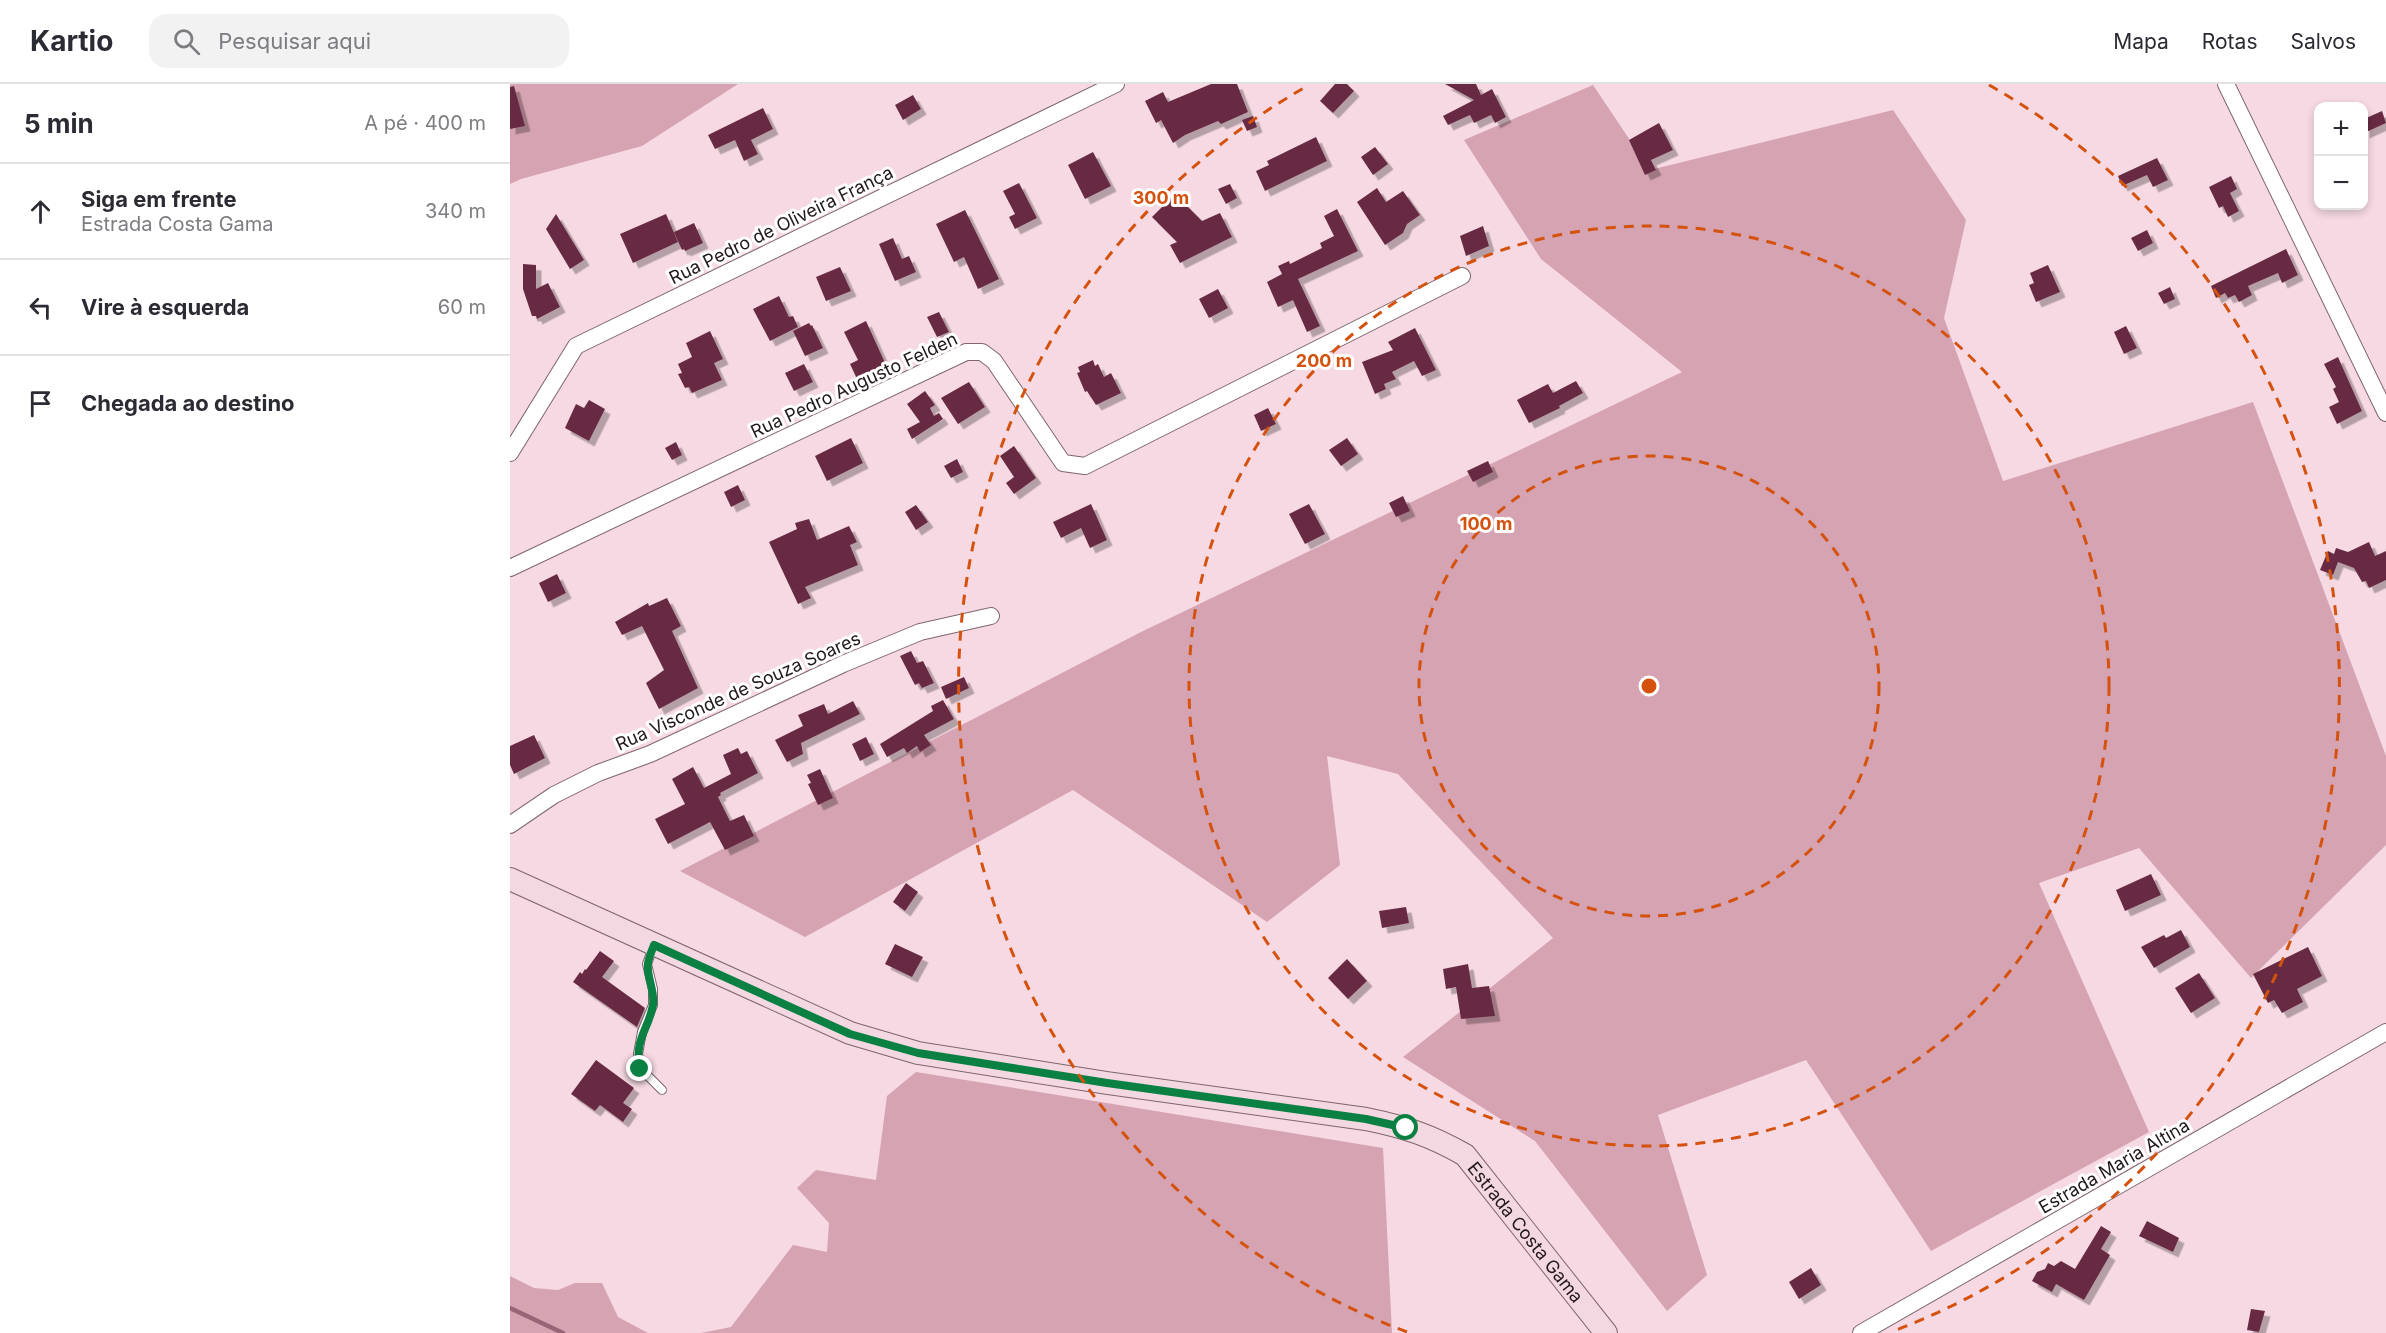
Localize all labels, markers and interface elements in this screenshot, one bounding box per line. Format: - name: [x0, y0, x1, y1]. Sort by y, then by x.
- search box: [149, 14, 569, 68]
- text: Kartio: [30, 24, 113, 58]
- icon: search: [170, 25, 203, 58]
- text: Pesquisar aqui: [218, 28, 371, 54]
- text: Mapa: [2113, 29, 2169, 54]
- text: Rotas: [2202, 29, 2257, 54]
- text: Salvos: [2290, 29, 2356, 54]
- map controls: [2314, 102, 2368, 210]
- button: +: [2314, 102, 2368, 156]
- text: 5 min: [24, 108, 94, 139]
- text: A pé · 400 m: [364, 111, 486, 135]
- button: −: [2314, 156, 2368, 210]
- street label: Rua Pedro de Oliveira França: [666, 162, 896, 288]
- text: Siga em frente: [81, 186, 237, 212]
- text: 300 m: [1133, 187, 1189, 208]
- icon: ahead: [24, 195, 57, 228]
- text: 340 m: [425, 199, 486, 223]
- text: Estrada Costa Gama: [81, 212, 274, 236]
- icon: left: [24, 291, 57, 324]
- text: Vire à esquerda: [81, 294, 249, 320]
- text: 60 m: [438, 295, 486, 319]
- street label: Rua Pedro Augusto Felden: [747, 328, 961, 442]
- text: 200 m: [1296, 350, 1352, 371]
- icon: arrive: [24, 387, 57, 420]
- text: Chegada ao destino: [81, 390, 295, 416]
- text: 100 m: [1460, 513, 1512, 534]
- street label: Rua Visconde de Souza Soares: [612, 627, 864, 755]
- centre of rings: [1639, 676, 1659, 696]
- route end: [626, 1055, 652, 1081]
- route start: [1392, 1114, 1418, 1140]
- street label: Estrada Maria Altina: [2035, 1114, 2193, 1218]
- street label: Estrada Costa Gama: [1464, 1157, 1588, 1306]

